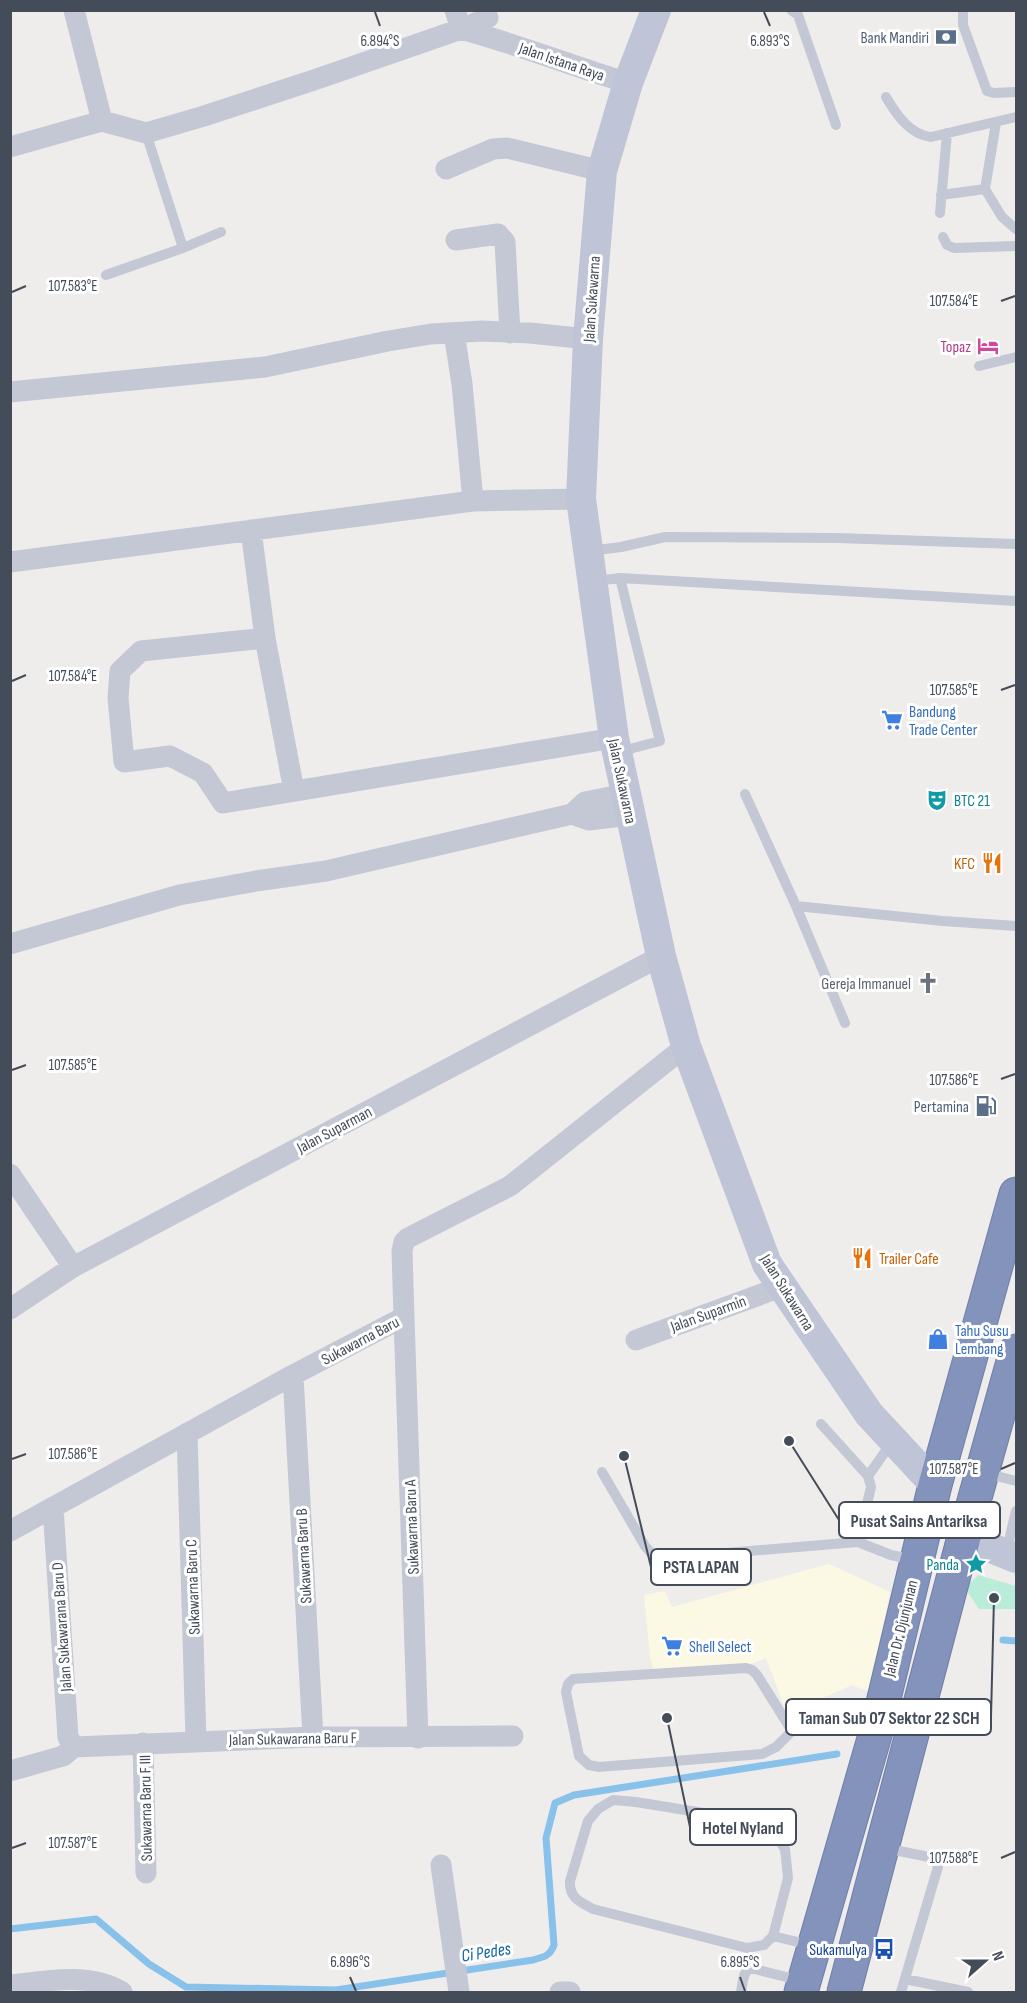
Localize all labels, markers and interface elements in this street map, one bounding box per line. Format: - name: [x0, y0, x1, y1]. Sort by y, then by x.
- bank icon: Bank Mandiri: [934, 25, 958, 49]
- place label: Bank Mandiri: [860, 29, 929, 48]
- text: 6.894°S: [361, 32, 399, 51]
- text: 6.893°S: [750, 32, 790, 51]
- street label: Jalan Istana Raya: [515, 39, 607, 86]
- street label: Jalan Sukawarna: [580, 255, 605, 344]
- text: 107.583°E: [49, 277, 97, 296]
- text: 107.584°E: [930, 292, 978, 311]
- hotel icon: Topaz: [976, 334, 1000, 358]
- place label: Topaz: [940, 338, 971, 357]
- text: 107.584°E: [49, 667, 97, 686]
- text: 107.585°E: [930, 681, 978, 700]
- place label: Bandung Trade Center: [909, 703, 978, 740]
- supermarket icon: Bandung Trade Center: [880, 708, 904, 732]
- street label: Jalan Sukawarna: [603, 736, 640, 825]
- theatre icon: BTC 21: [925, 788, 949, 812]
- place label: BTC 21: [954, 792, 990, 811]
- restaurant icon: KFC: [980, 851, 1004, 875]
- place label: KFC: [954, 855, 975, 874]
- church icon: Gereja Immanuel: [916, 971, 940, 995]
- place label: Gereja Immanuel: [821, 975, 911, 994]
- text: 107.585°E: [49, 1056, 97, 1075]
- text: 107.586°E: [929, 1071, 979, 1090]
- fuel station icon: Pertamina: [974, 1094, 998, 1118]
- place label: Pertamina: [914, 1098, 969, 1117]
- street label: Jalan Suparman: [293, 1103, 375, 1158]
- restaurant icon: Trailer Cafe: [850, 1246, 874, 1270]
- street label: Jalan Sukawarna: [755, 1250, 818, 1334]
- place label: Trailer Cafe: [879, 1250, 939, 1269]
- street label: Jalan Suparmin: [667, 1292, 749, 1337]
- street label: Sukawarna Baru: [319, 1313, 403, 1370]
- place label: Tahu Susu Lembang: [955, 1322, 1009, 1359]
- shop icon: Tahu Susu Lembang: [926, 1327, 950, 1351]
- text: 107.586°E: [48, 1445, 98, 1464]
- text: 107.587°E: [929, 1460, 979, 1479]
- street label: Sukawarna Baru A: [401, 1479, 424, 1575]
- callout: Pusat Sains Antariksa: [839, 1502, 1000, 1538]
- street label: Sukawarna Baru B: [293, 1508, 316, 1604]
- text: Pusat Sains Antariksa: [851, 1511, 987, 1532]
- street label: Sukawarna Baru C: [182, 1539, 205, 1635]
- callout: PSTA LAPAN: [651, 1549, 751, 1585]
- place icon: Panda: [964, 1552, 988, 1576]
- place label: Panda: [927, 1556, 959, 1575]
- text: PSTA LAPAN: [663, 1557, 739, 1578]
- street label: Jalan Sukawarana Baru D: [48, 1561, 77, 1693]
- street label: Jalan Dr. Djunjunan: [880, 1578, 923, 1680]
- supermarket icon: Shell Select: [660, 1634, 684, 1658]
- place label: Shell Select: [689, 1638, 752, 1657]
- callout: Taman Sub 07 Sektor 22 SCH: [786, 1699, 991, 1735]
- text: Taman Sub 07 Sektor 22 SCH: [798, 1708, 980, 1729]
- street label: Jalan Sukawarana Baru F: [228, 1729, 357, 1750]
- street label: Sukawarna Baru F III: [136, 1755, 157, 1861]
- callout: Hotel Nyland: [690, 1809, 796, 1845]
- text: Hotel Nyland: [702, 1818, 784, 1839]
- text: 107.587°E: [48, 1834, 98, 1853]
- text: 107.588°E: [930, 1849, 978, 1868]
- north arrow: [955, 1931, 1015, 1991]
- bus stop icon: Sukamulya: [872, 1937, 896, 1961]
- water label: Ci Pedes: [460, 1938, 513, 1967]
- place label: Sukamulya: [809, 1941, 867, 1960]
- text: N: [987, 1949, 1008, 1964]
- text: 6.896°S: [330, 1953, 370, 1972]
- text: 6.895°S: [720, 1953, 760, 1972]

